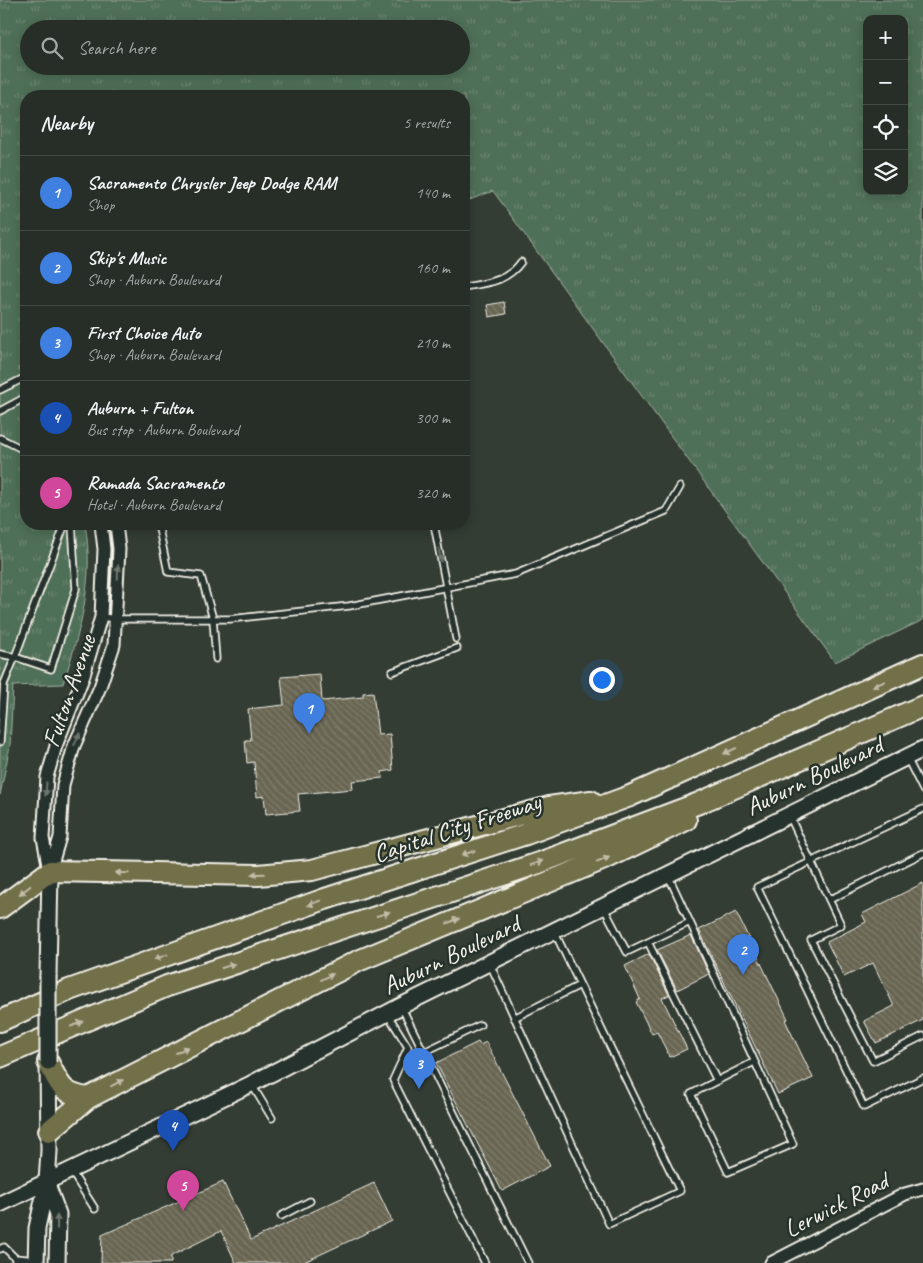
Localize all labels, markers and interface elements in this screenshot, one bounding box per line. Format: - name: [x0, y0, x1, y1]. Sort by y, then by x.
- map controls: [863, 15, 908, 195]
- button: +: [863, 15, 908, 60]
- search box: [20, 20, 470, 75]
- icon: search: [38, 34, 66, 62]
- text: Search here: [78, 36, 155, 60]
- button: −: [863, 60, 908, 105]
- button: locate: [863, 105, 908, 150]
- text: Nearby: [40, 110, 93, 136]
- text: 5 results: [403, 113, 450, 133]
- button: layers: [863, 150, 908, 195]
- text: Sacramento Chrysler Jeep Dodge RAM: [87, 171, 336, 195]
- text: 1: [52, 183, 60, 203]
- text: 140 m: [416, 183, 450, 203]
- text: Shop: [87, 195, 114, 215]
- text: Skip's Music: [87, 246, 167, 270]
- text: 2: [52, 258, 60, 278]
- text: 160 m: [416, 258, 450, 278]
- text: Shop · Auburn Boulevard: [87, 270, 220, 290]
- text: First Choice Auto: [87, 321, 201, 345]
- text: 3: [52, 333, 60, 353]
- text: 210 m: [416, 333, 450, 353]
- text: Shop · Auburn Boulevard: [87, 345, 220, 365]
- text: Auburn + Fulton: [87, 396, 193, 420]
- text: 4: [52, 408, 60, 428]
- text: 300 m: [416, 408, 450, 428]
- text: Bus stop · Auburn Boulevard: [87, 420, 239, 440]
- text: Ramada Sacramento: [87, 471, 224, 495]
- text: 5: [53, 483, 59, 503]
- text: 320 m: [416, 483, 450, 503]
- text: Hotel · Auburn Boulevard: [87, 495, 221, 515]
- one-way arrow: [436, 548, 444, 563]
- one-way arrow: [115, 563, 123, 579]
- street label: Fulton Avenue: [35, 629, 104, 751]
- your location: [589, 667, 615, 693]
- one-way arrow: [872, 681, 886, 689]
- pin: 1: [293, 693, 325, 734]
- street label: Auburn Boulevard: [740, 727, 892, 823]
- one-way arrow: [74, 732, 82, 746]
- one-way arrow: [723, 747, 737, 755]
- one-way arrow: [42, 781, 50, 797]
- street label: Capital City Freeway: [369, 785, 546, 870]
- one-way arrow: [461, 849, 476, 857]
- one-way arrow: [596, 855, 610, 863]
- one-way arrow: [530, 859, 545, 867]
- one-way arrow: [114, 868, 130, 876]
- one-way arrow: [250, 871, 266, 879]
- one-way arrow: [18, 885, 32, 895]
- one-way arrow: [306, 899, 321, 907]
- street label: Auburn Boulevard: [377, 906, 529, 1002]
- one-way arrow: [375, 910, 390, 918]
- one-way arrow: [446, 917, 460, 925]
- pin: 2: [727, 934, 759, 975]
- one-way arrow: [153, 954, 168, 961]
- one-way arrow: [221, 961, 236, 969]
- one-way arrow: [320, 973, 334, 981]
- one-way arrow: [70, 1020, 84, 1028]
- one-way arrow: [175, 1046, 189, 1054]
- pin: 3: [403, 1048, 435, 1089]
- one-way arrow: [110, 1079, 124, 1087]
- pin: 4: [157, 1110, 189, 1151]
- street label: Lerwick Road: [779, 1163, 897, 1245]
- pin: 5: [167, 1170, 199, 1211]
- one-way arrow: [53, 1214, 61, 1230]

